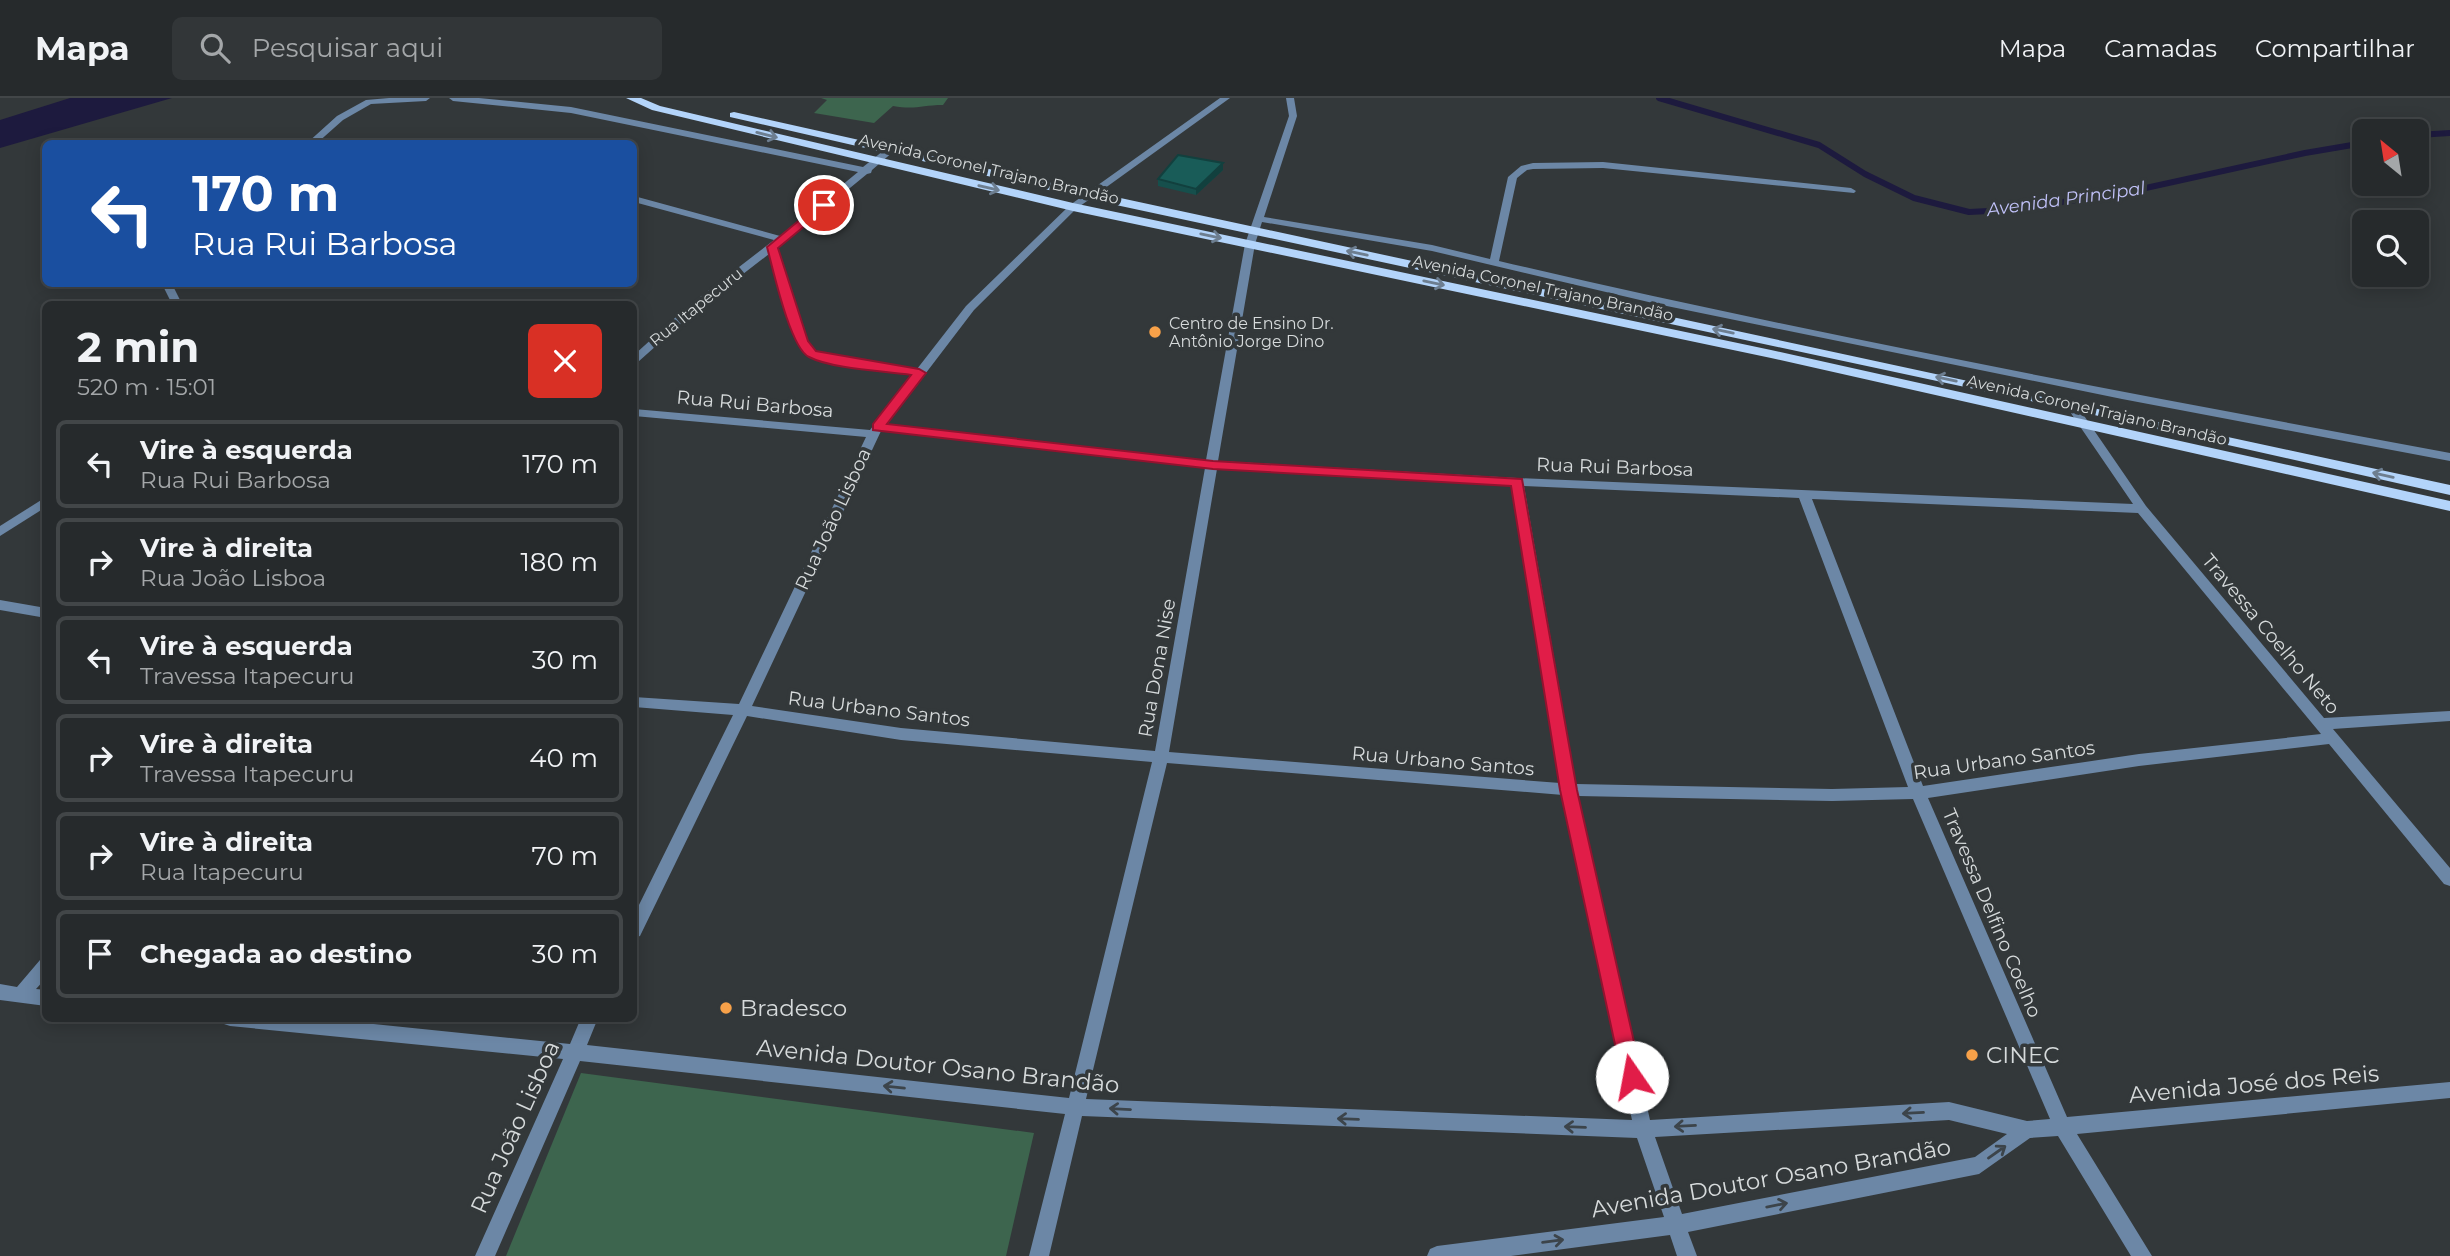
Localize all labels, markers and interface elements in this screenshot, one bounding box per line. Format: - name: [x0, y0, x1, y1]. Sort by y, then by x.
- search box: [172, 17, 662, 80]
- text: Mapa: [35, 28, 130, 68]
- icon: search: [196, 29, 234, 67]
- text: Pesquisar aqui: [252, 32, 443, 64]
- text: Mapa: [1999, 34, 2066, 63]
- text: Camadas: [2104, 34, 2217, 63]
- text: Compartilhar: [2255, 34, 2415, 63]
- north arrow: [2352, 119, 2429, 196]
- map controls: [2352, 119, 2429, 287]
- one-way arrow: [756, 129, 778, 142]
- street label: Avenida Coronel Trajano Brandão: [857, 130, 1121, 208]
- text: 170 m: [192, 164, 339, 223]
- icon: left: [77, 168, 168, 259]
- pin: [794, 175, 854, 235]
- water label: Avenida Principal: [1984, 177, 2147, 221]
- one-way arrow: [977, 181, 1000, 195]
- icon: arrive: [805, 186, 843, 224]
- button: search: [2352, 210, 2429, 287]
- text: Rua Rui Barbosa: [192, 224, 457, 263]
- one-way arrow: [1199, 230, 1222, 244]
- one-way arrow: [1346, 246, 1369, 260]
- street label: Avenida Coronel Trajano Brandão: [1411, 251, 1675, 325]
- street label: Rua Itapecuru: [646, 264, 746, 350]
- one-way arrow: [1422, 277, 1445, 291]
- place label: Centro de Ensino Dr. Antônio Jorge Dino: [1169, 314, 1334, 351]
- text: 2 min: [77, 321, 199, 373]
- button: close: [528, 324, 602, 398]
- marker: Centro de Ensino Dr. Antônio Jorge Dino: [1147, 324, 1163, 340]
- one-way arrow: [1712, 324, 1735, 338]
- street label: Avenida Coronel Trajano Brandão: [1965, 371, 2229, 449]
- one-way arrow: [1935, 372, 1958, 385]
- text: 520 m · 15:01: [77, 373, 216, 401]
- street label: Rua Rui Barbosa: [676, 386, 834, 422]
- text: Vire à esquerda: [140, 434, 353, 466]
- street label: Rua João Lisboa: [790, 444, 876, 594]
- icon: left: [81, 445, 119, 483]
- text: 170 m: [522, 448, 598, 480]
- street label: Rua Rui Barbosa: [1536, 453, 1694, 481]
- text: Rua Rui Barbosa: [140, 466, 331, 494]
- one-way arrow: [2372, 468, 2395, 482]
- text: Vire à direita: [140, 532, 313, 564]
- icon: right: [81, 543, 119, 581]
- text: 180 m: [520, 546, 598, 578]
- street label: Travessa Coelho Neto: [2197, 549, 2345, 719]
- text: Rua João Lisboa: [140, 564, 326, 592]
- street label: Rua Dona Nise: [1133, 597, 1181, 739]
- text: Vire à esquerda: [140, 630, 353, 662]
- icon: left: [81, 641, 119, 679]
- text: 30 m: [532, 644, 598, 676]
- text: Travessa Itapecuru: [140, 662, 355, 690]
- street label: Rua Urbano Santos: [787, 686, 971, 732]
- text: Vire à direita: [140, 728, 313, 760]
- street label: Rua Urbano Santos: [1912, 736, 2096, 784]
- icon: right: [81, 739, 119, 777]
- text: 40 m: [529, 742, 598, 774]
- street label: Rua Urbano Santos: [1351, 742, 1535, 780]
- text: Travessa Itapecuru: [140, 760, 355, 788]
- street label: Travessa Delfino Coelho: [1938, 805, 2046, 1021]
- text: Vire à direita: [140, 826, 313, 858]
- icon: right: [81, 837, 119, 875]
- text: 70 m: [532, 840, 598, 872]
- text: Rua Itapecuru: [140, 858, 304, 886]
- icon: arrive: [81, 935, 119, 973]
- text: Chegada ao destino: [140, 938, 412, 970]
- text: 30 m: [532, 938, 598, 970]
- place label: Bradesco: [740, 994, 847, 1022]
- marker: Bradesco: [718, 1000, 734, 1016]
- street label: Avenida Doutor Osano Brandão: [755, 1033, 1121, 1099]
- street label: Rua João Lisboa: [464, 1036, 566, 1218]
- position arrow: [1595, 1040, 1669, 1114]
- place label: CINEC: [1986, 1041, 2060, 1069]
- marker: CINEC: [1964, 1047, 1980, 1063]
- street label: Avenida José dos Reis: [2128, 1059, 2380, 1109]
- one-way arrow: [883, 1080, 906, 1093]
- one-way arrow: [1109, 1103, 1132, 1116]
- one-way arrow: [1902, 1107, 1924, 1120]
- one-way arrow: [1336, 1113, 1359, 1126]
- one-way arrow: [1564, 1120, 1587, 1133]
- one-way arrow: [1675, 1120, 1697, 1133]
- street label: Avenida Doutor Osano Brandão: [1589, 1133, 1953, 1223]
- one-way arrow: [1987, 1145, 2006, 1159]
- one-way arrow: [1765, 1198, 1788, 1211]
- one-way arrow: [1541, 1235, 1564, 1248]

